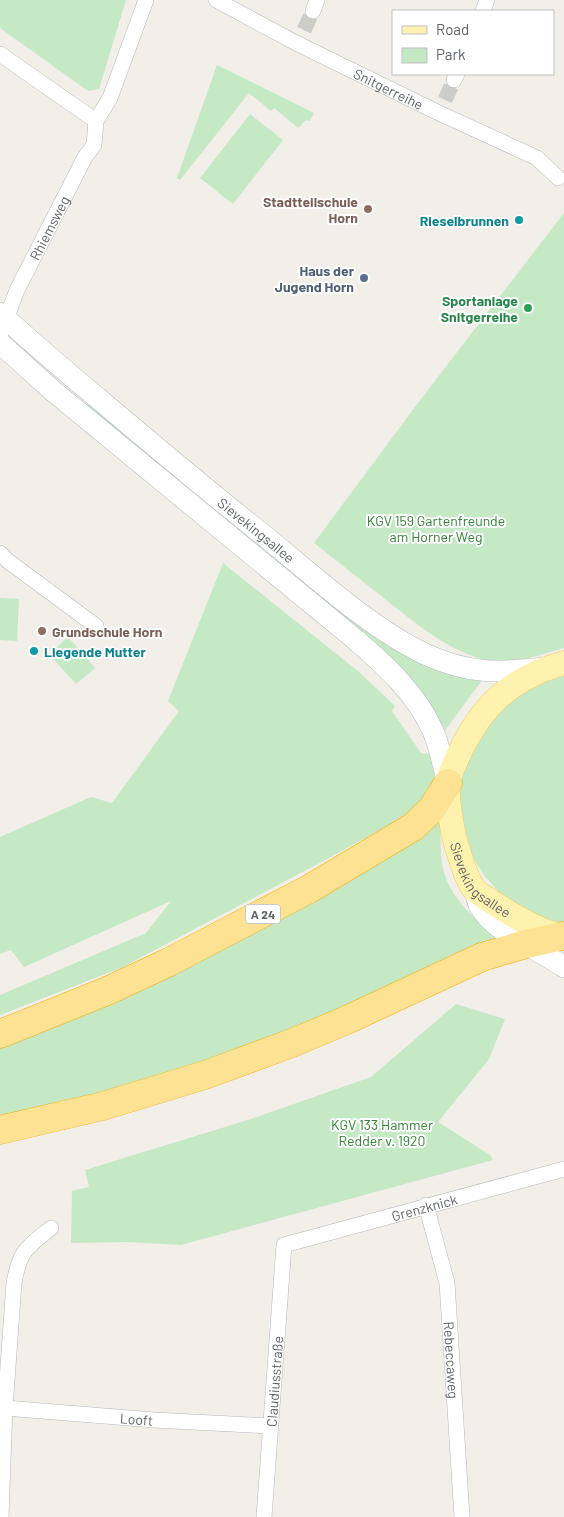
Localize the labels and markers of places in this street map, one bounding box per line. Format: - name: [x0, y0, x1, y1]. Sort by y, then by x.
- place label: Stadtteilschule Horn: [263, 193, 358, 226]
- marker: Stadtteilschule Horn: [362, 203, 374, 215]
- place label: Rieselbrunnen: [420, 212, 509, 229]
- marker: Rieselbrunnen: [513, 214, 525, 226]
- place label: Haus der Jugend Horn: [275, 262, 355, 295]
- marker: Haus der Jugend Horn: [358, 272, 370, 284]
- place label: Sportanlage Snitgerreihe: [441, 292, 518, 325]
- marker: Sportanlage Snitgerreihe: [522, 302, 534, 314]
- place label: Grundschule Horn: [52, 623, 162, 640]
- marker: Grundschule Horn: [36, 625, 48, 637]
- place label: Liegende Mutter: [44, 643, 146, 660]
- marker: Liegende Mutter: [28, 645, 40, 657]

